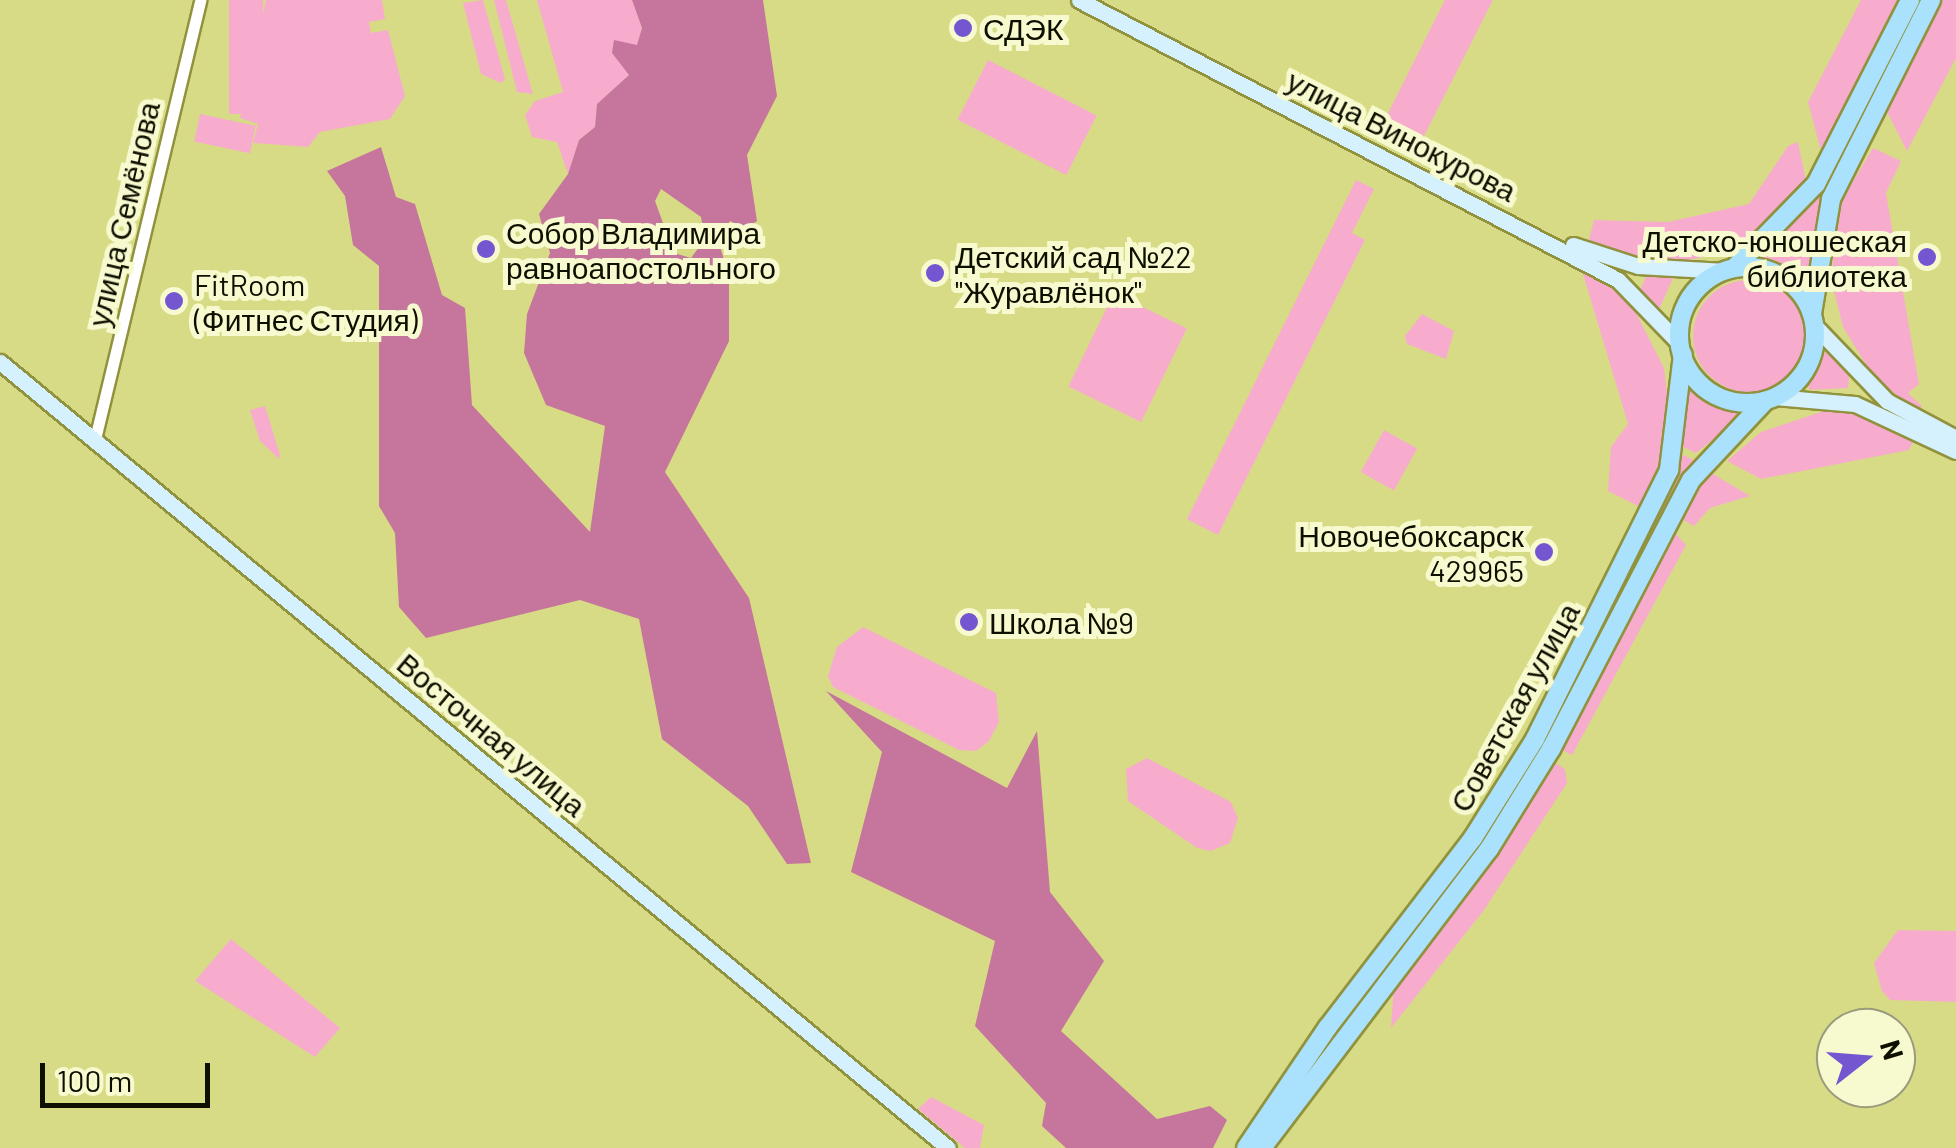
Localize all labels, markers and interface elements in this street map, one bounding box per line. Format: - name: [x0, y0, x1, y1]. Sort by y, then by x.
- place label: СДЭК: [983, 10, 1063, 46]
- marker: СДЭК: [952, 17, 974, 39]
- street label: улица Винокурова: [1281, 62, 1523, 208]
- street label: улица Семёнова: [80, 98, 166, 330]
- place label: Собор Владимира равноапостольного: [506, 214, 776, 284]
- place label: Детско-юношеская библиотека: [1642, 222, 1907, 292]
- marker: Собор Владимира равноапостольного: [475, 238, 497, 260]
- place label: Детский сад №22 "Журавлёнок": [955, 238, 1192, 308]
- marker: Детско-юношеская библиотека: [1916, 246, 1938, 268]
- marker: Детский сад №22 "Журавлёнок": [924, 262, 946, 284]
- place label: FitRoom (Фитнес Студия): [194, 266, 417, 336]
- marker: FitRoom (Фитнес Студия): [163, 290, 185, 312]
- place label: Новочебоксарск 429965: [1298, 517, 1524, 588]
- marker: Новочебоксарск 429965: [1533, 541, 1555, 563]
- street label: Советская улица: [1442, 596, 1586, 818]
- place label: Школа №9: [989, 604, 1134, 640]
- marker: Школа №9: [958, 611, 980, 633]
- street label: Восточная улица: [391, 645, 593, 823]
- north arrow: [1816, 1008, 1916, 1108]
- text: N: [1874, 1036, 1912, 1064]
- scale bar: [45, 1043, 215, 1105]
- text: 100 m: [57, 1062, 132, 1098]

